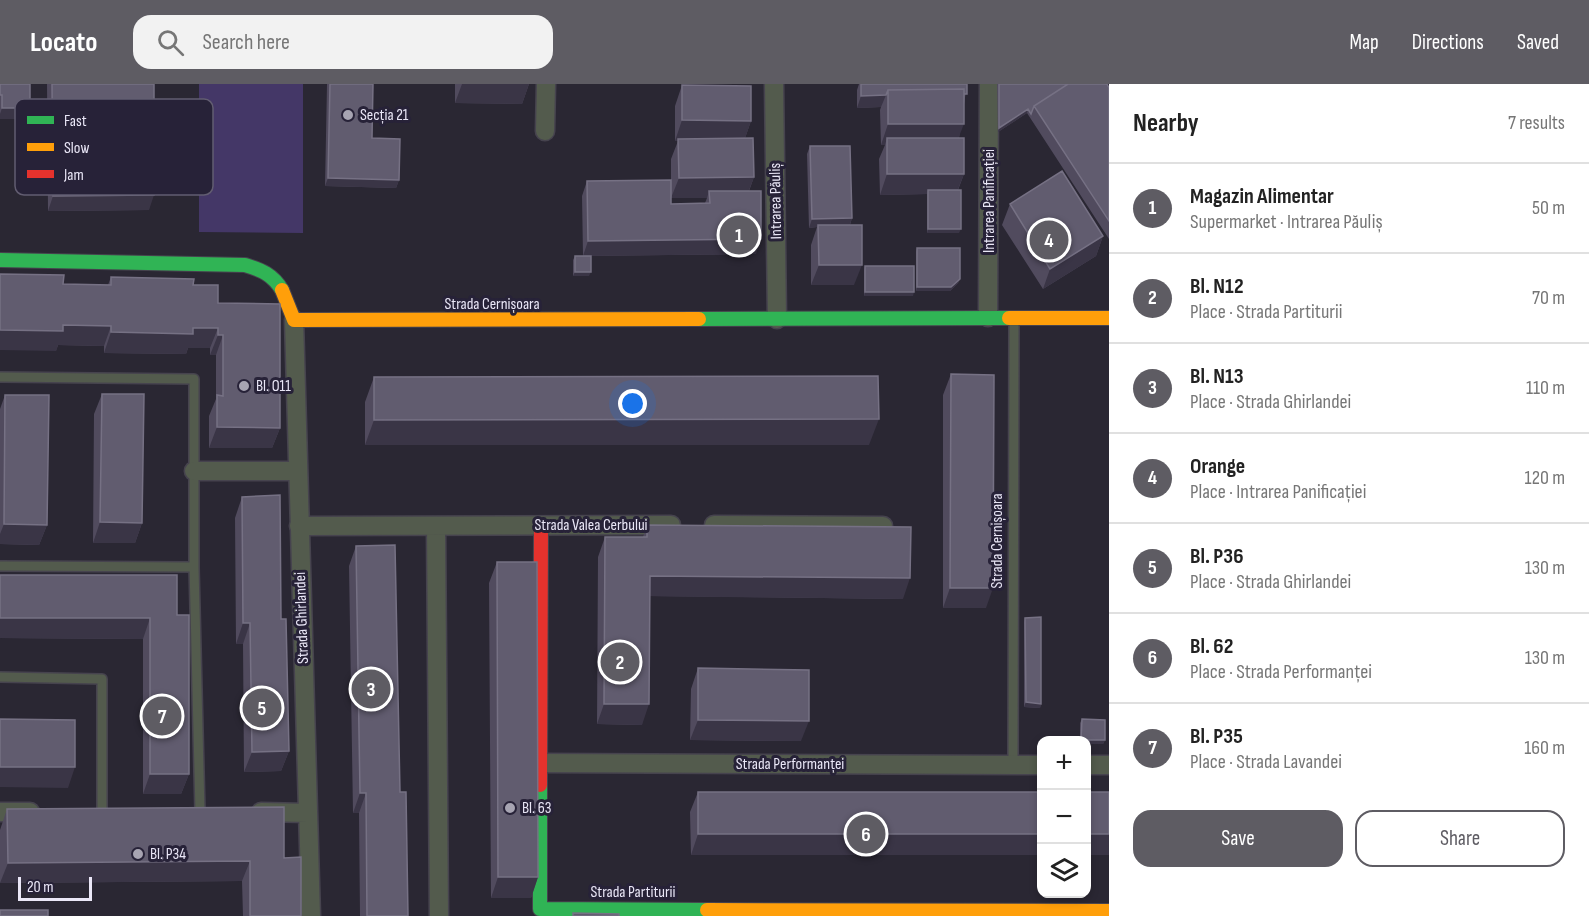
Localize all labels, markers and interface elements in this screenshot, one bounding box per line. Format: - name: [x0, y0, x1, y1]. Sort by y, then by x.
- search box: [133, 15, 553, 69]
- text: Locato: [30, 26, 97, 59]
- icon: search: [154, 26, 187, 59]
- text: Search here: [202, 29, 290, 56]
- text: Map: [1349, 30, 1379, 55]
- text: Directions: [1412, 30, 1484, 55]
- text: Saved: [1517, 30, 1559, 55]
- legend: [15, 99, 213, 195]
- place label: Secția 21: [360, 106, 409, 125]
- marker: Secția 21: [341, 108, 355, 122]
- text: Nearby: [1133, 108, 1199, 139]
- text: 7 results: [1508, 111, 1565, 135]
- text: Fast: [64, 112, 87, 131]
- text: Slow: [64, 139, 89, 158]
- street label: Intrarea Panificației: [980, 149, 999, 253]
- street label: Intrarea Păuliș: [766, 162, 786, 239]
- text: Jam: [63, 166, 84, 185]
- text: Magazin Alimentar: [1190, 183, 1334, 210]
- text: 1: [1149, 196, 1156, 220]
- text: 50 m: [1532, 196, 1565, 220]
- text: Supermarket · Intrarea Păuliș: [1190, 210, 1383, 234]
- pin: 1: [720, 212, 758, 258]
- pin: 4: [1030, 218, 1068, 262]
- text: Bl. N12: [1190, 273, 1244, 300]
- text: 2: [1148, 286, 1157, 310]
- text: 70 m: [1532, 286, 1565, 310]
- street label: Strada Cernișoara: [444, 295, 540, 314]
- text: Place · Strada Partiturii: [1190, 300, 1342, 324]
- text: Bl. N13: [1190, 363, 1244, 390]
- text: 3: [1148, 376, 1157, 400]
- text: 110 m: [1526, 376, 1565, 400]
- place label: Bl. O11: [256, 377, 291, 396]
- marker: Bl. O11: [237, 379, 251, 393]
- your location: [618, 389, 647, 418]
- text: Place · Strada Ghirlandei: [1190, 390, 1351, 414]
- text: Orange: [1190, 453, 1245, 480]
- text: 4: [1148, 466, 1157, 490]
- text: 120 m: [1525, 466, 1565, 490]
- text: Place · Intrarea Panificației: [1190, 480, 1366, 504]
- street label: Strada Cernișoara: [988, 493, 1007, 589]
- street label: Strada Valea Cerbului: [534, 516, 648, 535]
- text: Bl. P36: [1190, 543, 1244, 570]
- text: 5: [1148, 556, 1157, 580]
- text: 130 m: [1525, 556, 1565, 580]
- text: Place · Strada Ghirlandei: [1190, 570, 1351, 594]
- street label: Strada Ghirlandei: [291, 572, 313, 664]
- text: Bl. 62: [1190, 633, 1233, 660]
- pin: 2: [600, 640, 640, 684]
- text: 6: [1148, 646, 1157, 670]
- text: 130 m: [1525, 646, 1565, 670]
- text: Place · Strada Performanței: [1190, 660, 1372, 684]
- pin: 3: [352, 666, 391, 712]
- pin: 5: [242, 686, 282, 730]
- pin: 7: [142, 694, 182, 738]
- text: Bl. P35: [1190, 723, 1243, 750]
- map controls: [1037, 736, 1091, 898]
- button: +: [1037, 736, 1091, 790]
- text: 7: [1148, 736, 1157, 760]
- text: 160 m: [1524, 736, 1565, 760]
- text: Place · Strada Lavandei: [1190, 750, 1342, 774]
- street label: Strada Performanței: [736, 755, 844, 774]
- button: −: [1037, 790, 1091, 844]
- place label: Bl. 63: [522, 799, 551, 818]
- marker: Bl. 63: [503, 801, 517, 815]
- button: Save: [1133, 810, 1343, 867]
- button: Share: [1355, 810, 1565, 867]
- pin: 6: [846, 812, 886, 856]
- button: layers: [1037, 844, 1091, 898]
- place label: Bl. P34: [150, 845, 186, 864]
- marker: Bl. P34: [131, 847, 145, 861]
- scale bar: [18, 874, 92, 902]
- text: 20 m: [27, 878, 54, 897]
- street label: Strada Partiturii: [590, 883, 676, 902]

